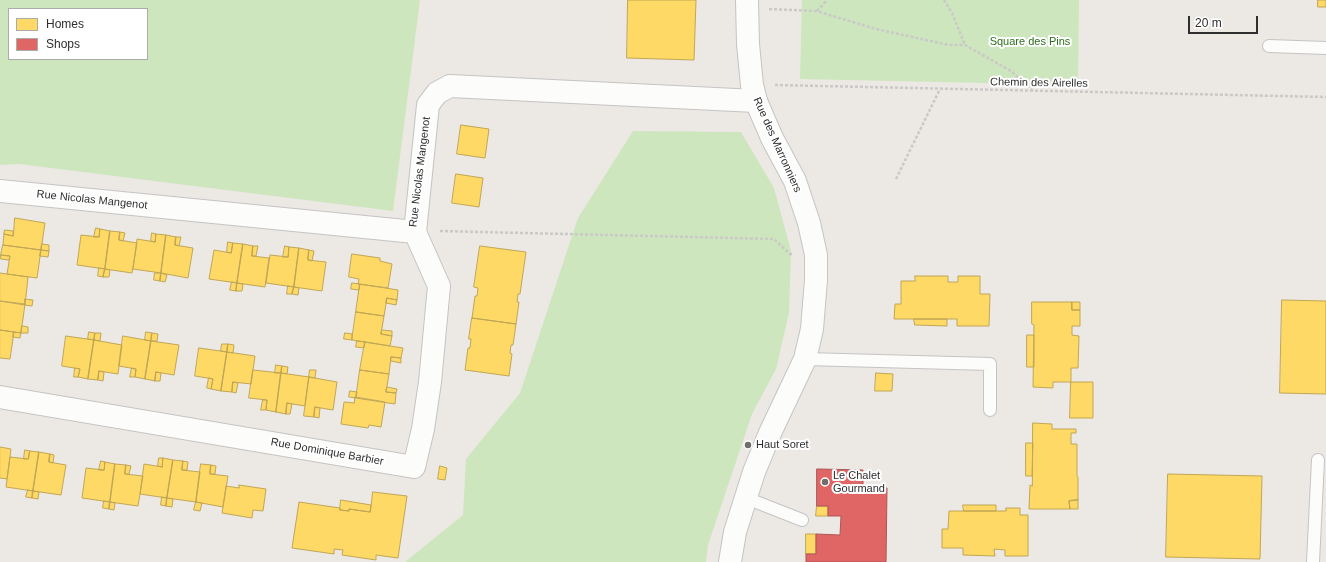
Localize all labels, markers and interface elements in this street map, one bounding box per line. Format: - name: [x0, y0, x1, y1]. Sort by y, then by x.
- legend: [8, 8, 148, 60]
- scale bar: [1190, 8, 1260, 34]
- text: 20 m: [1195, 16, 1222, 30]
- text: Homes: [46, 17, 84, 31]
- park label: Square des Pins: [990, 35, 1070, 49]
- text: Shops: [46, 37, 80, 51]
- street label: Chemin des Airelles: [990, 76, 1088, 90]
- street label: Rue des Marronniers: [750, 95, 804, 195]
- street label: Rue Nicolas Mangenot: [407, 116, 433, 228]
- street label: Rue Nicolas Mangenot: [36, 188, 148, 212]
- street label: Rue Dominique Barbier: [270, 436, 384, 468]
- place label: Haut Soret: [756, 438, 809, 452]
- marker: Haut Soret: [743, 440, 753, 450]
- place label: Le Chalet Gourmand: [833, 469, 885, 495]
- marker: Le Chalet Gourmand: [820, 477, 830, 487]

